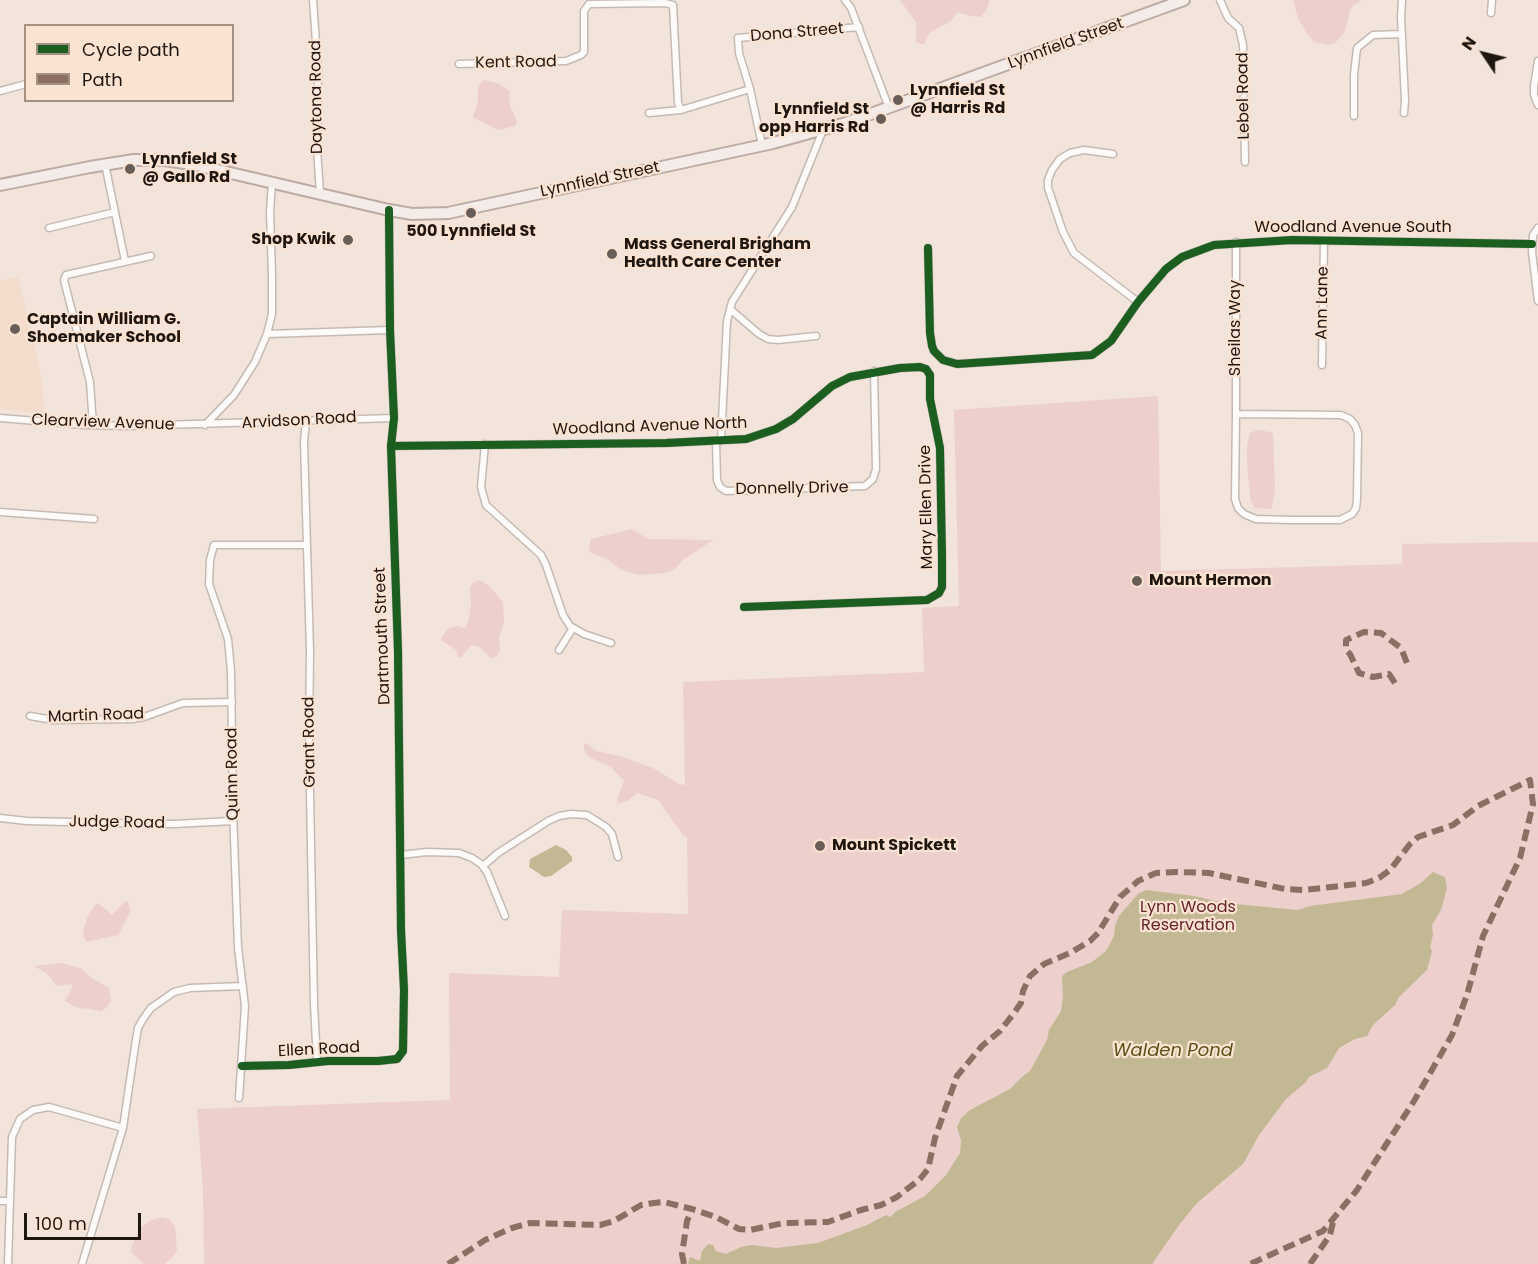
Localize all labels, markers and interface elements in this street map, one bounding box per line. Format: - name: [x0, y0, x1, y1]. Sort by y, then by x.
- street label: Lynnfield Street: [1006, 14, 1126, 74]
- street label: Dona Street: [749, 19, 845, 47]
- legend: [24, 24, 234, 102]
- north arrow: [1454, 24, 1514, 84]
- text: N: [1456, 32, 1482, 55]
- text: Cycle path: [82, 37, 180, 62]
- street label: Daytona Road: [306, 40, 328, 154]
- street label: Lebel Road: [1234, 52, 1254, 140]
- street label: Kent Road: [475, 53, 557, 73]
- text: Path: [82, 67, 123, 92]
- place label: Lynnfield St @ Harris Rd: [910, 81, 1005, 119]
- marker: Lynnfield St @ Harris Rd: [891, 93, 905, 107]
- place label: Lynnfield St opp Harris Rd: [759, 100, 869, 138]
- marker: Lynnfield St opp Harris Rd: [874, 112, 888, 126]
- place label: Lynnfield St @ Gallo Rd: [142, 150, 237, 188]
- street label: Lynnfield Street: [539, 158, 661, 202]
- marker: Lynnfield St @ Gallo Rd: [123, 162, 137, 176]
- marker: 500 Lynnfield St: [464, 206, 478, 220]
- street label: Woodland Avenue South: [1254, 218, 1452, 238]
- place label: 500 Lynnfield St: [406, 222, 536, 242]
- place label: Shop Kwik: [251, 230, 336, 250]
- marker: Shop Kwik: [341, 233, 355, 247]
- place label: Mass General Brigham Health Care Center: [624, 235, 811, 273]
- marker: Mass General Brigham Health Care Center: [605, 247, 619, 261]
- street label: Ann Lane: [1313, 266, 1333, 340]
- street label: Sheilas Way: [1226, 280, 1246, 376]
- place label: Captain William G. Shoemaker School: [27, 310, 181, 348]
- marker: Captain William G. Shoemaker School: [8, 322, 22, 336]
- street label: Arvidson Road: [241, 408, 357, 434]
- street label: Clearview Avenue: [31, 411, 175, 435]
- street label: Woodland Avenue North: [552, 414, 748, 440]
- street label: Mary Ellen Drive: [916, 445, 938, 569]
- street label: Donnelly Drive: [735, 478, 849, 500]
- street label: Dartmouth Street: [371, 567, 395, 705]
- place label: Mount Hermon: [1149, 571, 1272, 591]
- marker: Mount Hermon: [1130, 574, 1144, 588]
- street label: Grant Road: [300, 696, 320, 788]
- street label: Martin Road: [47, 705, 145, 727]
- street label: Quinn Road: [223, 727, 243, 821]
- street label: Judge Road: [69, 813, 165, 833]
- place label: Mount Spickett: [832, 836, 956, 856]
- marker: Mount Spickett: [813, 839, 827, 853]
- park label: Lynn Woods Reservation: [1140, 898, 1236, 936]
- street label: Ellen Road: [277, 1038, 361, 1062]
- water label: Walden Pond: [1113, 1040, 1233, 1062]
- scale bar: [27, 1201, 144, 1239]
- text: 100 m: [35, 1211, 87, 1236]

